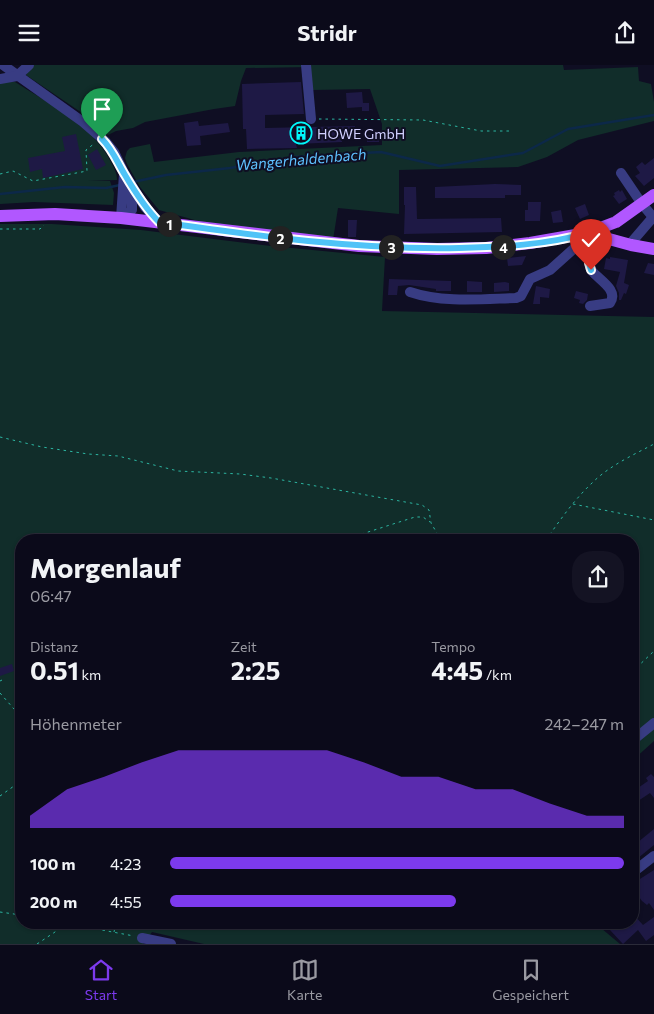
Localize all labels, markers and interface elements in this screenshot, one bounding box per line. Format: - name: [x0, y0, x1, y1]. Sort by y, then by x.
- icon: menu: [15, 19, 43, 47]
- text: Stridr: [297, 19, 357, 46]
- icon: share: [611, 19, 639, 47]
- pin: [81, 88, 123, 139]
- icon: arrive: [88, 95, 116, 123]
- building icon: HOWE GmbH: [289, 121, 313, 145]
- place label: HOWE GmbH: [317, 125, 405, 142]
- water label: Wangerhaldenbach: [235, 144, 367, 174]
- pin: 1: [156, 211, 182, 237]
- text: 1: [166, 216, 173, 233]
- pin: [570, 219, 612, 270]
- pin: 2: [268, 225, 292, 251]
- icon: check: [577, 226, 605, 254]
- text: 2: [277, 230, 284, 247]
- pin: 3: [378, 235, 404, 259]
- pin: 4: [490, 235, 516, 259]
- text: 3: [387, 239, 396, 256]
- text: 4: [499, 239, 508, 256]
- text: Morgenlauf: [30, 550, 181, 584]
- button: share: [572, 551, 624, 603]
- text: 06:47: [30, 586, 72, 605]
- text: Distanz: [30, 638, 78, 655]
- text: Zeit: [231, 638, 257, 655]
- text: Tempo: [431, 638, 475, 655]
- text: 0.51: [30, 655, 79, 685]
- text: 2:25: [231, 655, 280, 685]
- text: 4:45: [431, 655, 483, 685]
- text: km: [79, 666, 101, 683]
- text: /km: [483, 666, 512, 683]
- text: Höhenmeter: [30, 714, 122, 733]
- text: 242–247 m: [544, 714, 624, 733]
- text: 100 m: [30, 854, 76, 873]
- text: 4:23: [110, 854, 141, 873]
- text: 200 m: [30, 892, 77, 911]
- text: 4:55: [110, 892, 142, 911]
- tab: Start: [85, 956, 117, 1003]
- tab: Karte: [287, 956, 322, 1003]
- tab: Gespeichert: [492, 956, 569, 1003]

